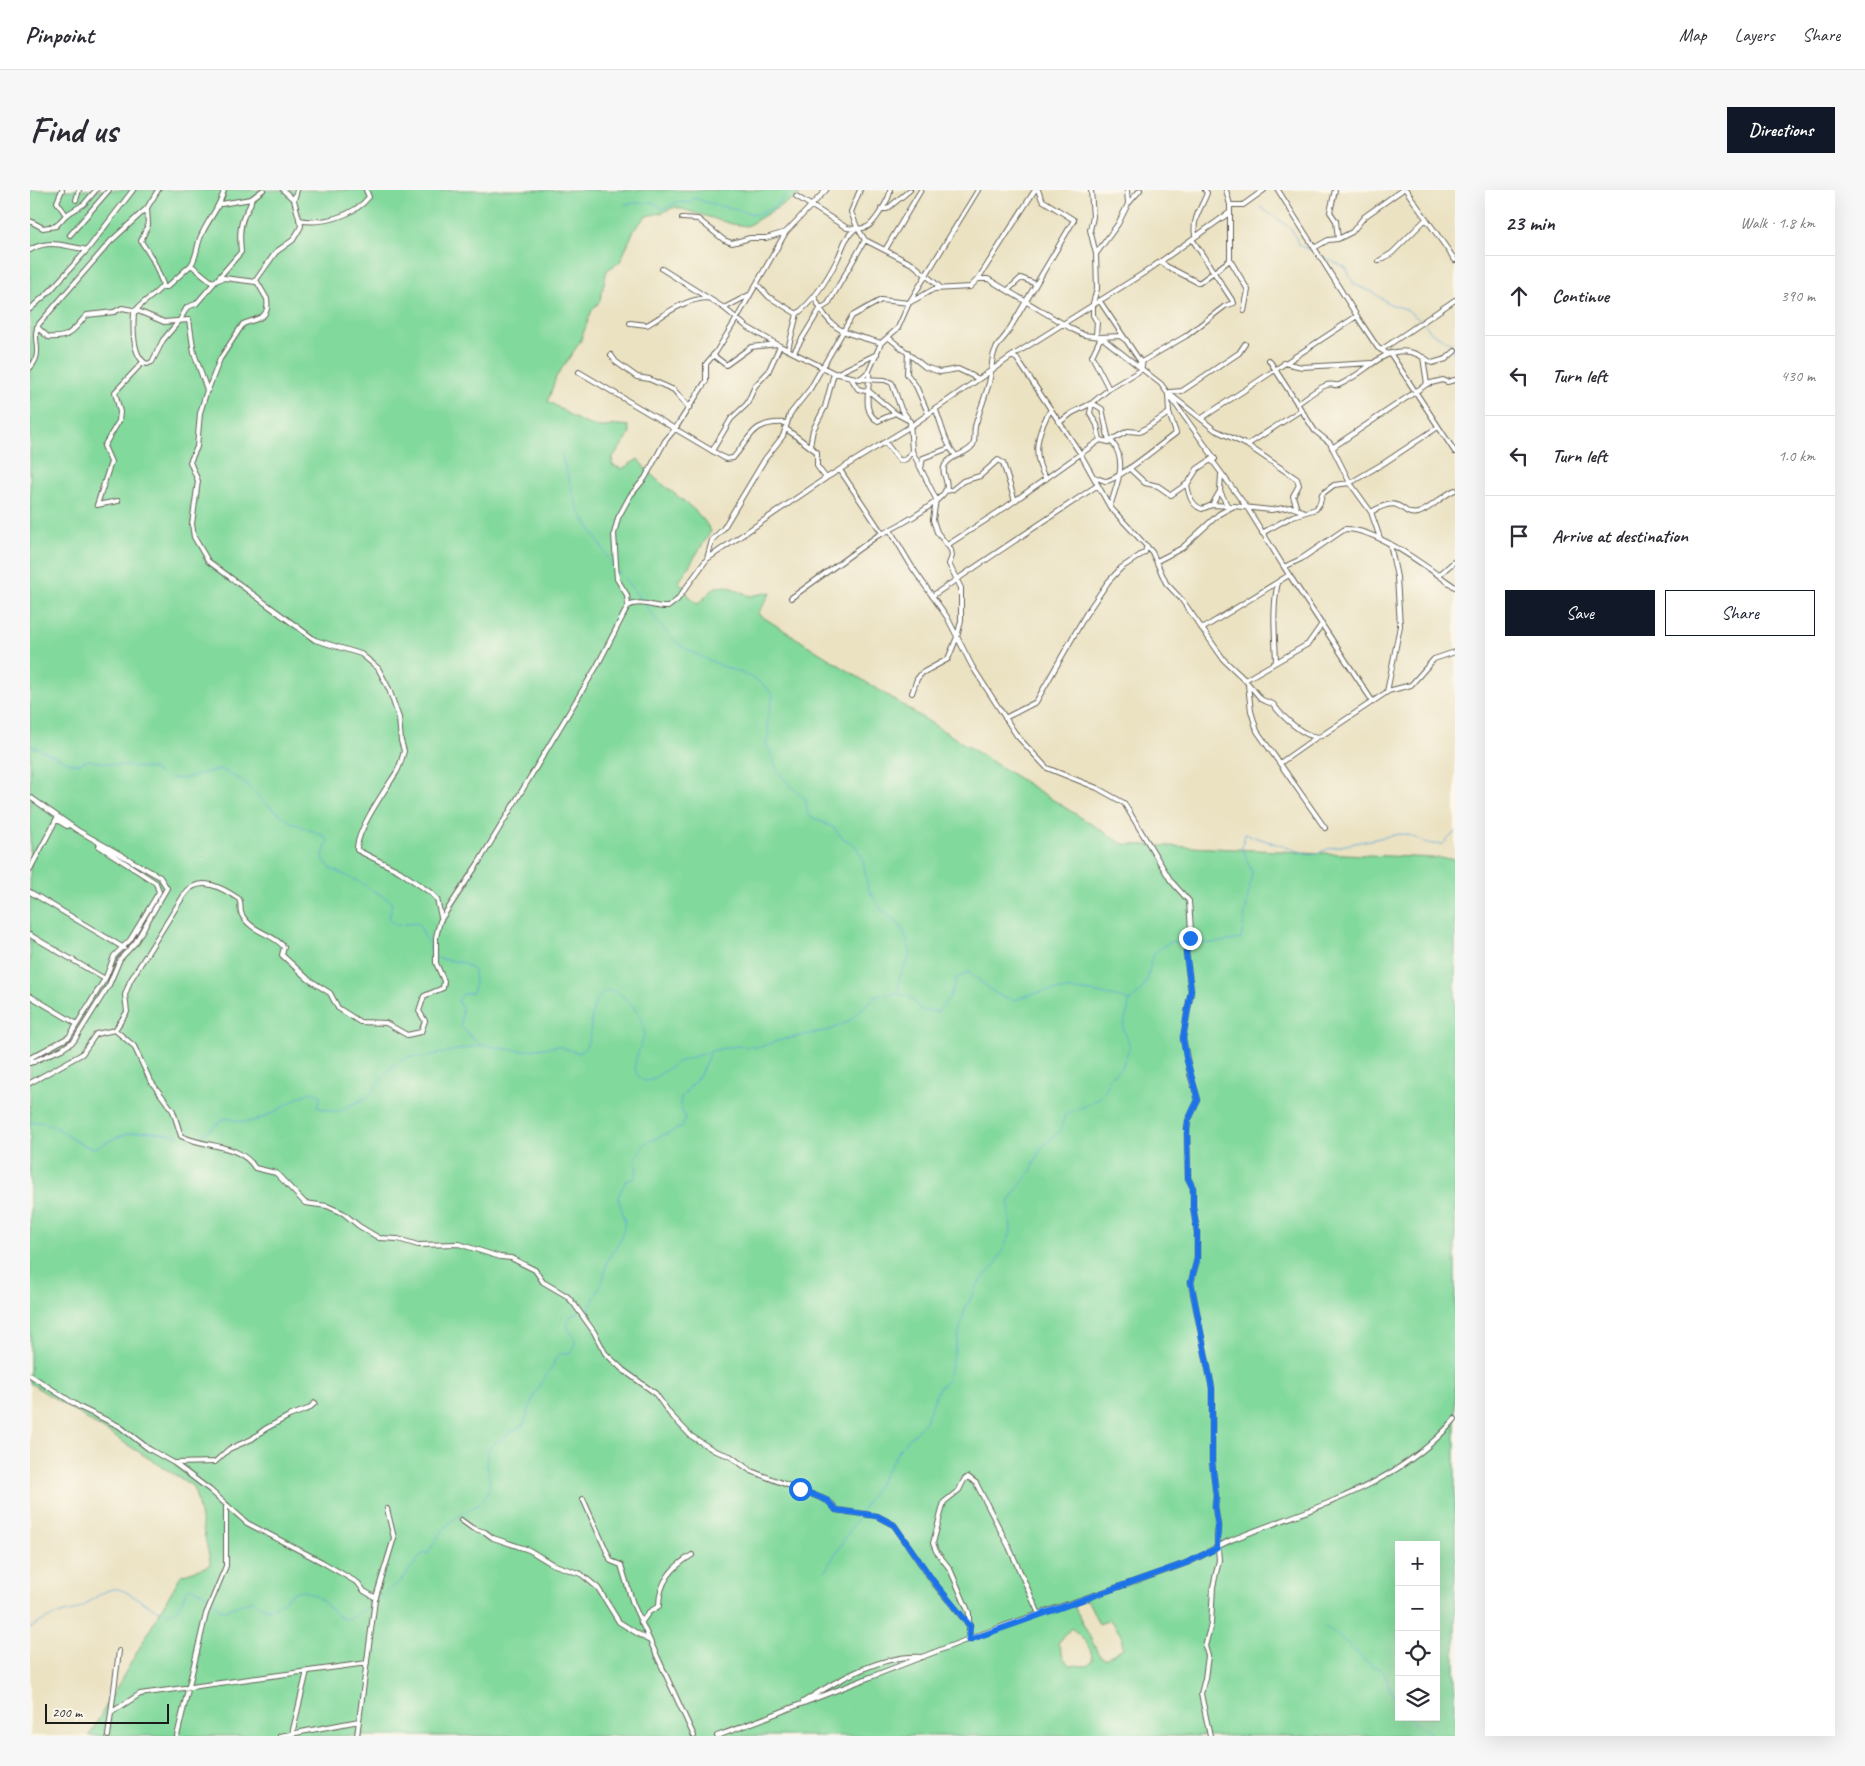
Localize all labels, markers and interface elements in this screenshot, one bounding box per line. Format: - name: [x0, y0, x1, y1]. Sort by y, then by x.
- text: Pinpoint: [25, 20, 94, 50]
- text: Map: [1679, 24, 1707, 46]
- text: Layers: [1735, 24, 1774, 46]
- text: Share: [1802, 24, 1840, 46]
- button: Directions: [1727, 107, 1835, 153]
- text: Find us: [30, 108, 117, 153]
- text: 23 min: [1505, 210, 1555, 236]
- text: Walk · 1.8 km: [1740, 213, 1815, 233]
- icon: ahead: [1505, 282, 1533, 310]
- text: Continue: [1552, 284, 1609, 308]
- text: 390 m: [1781, 286, 1815, 306]
- icon: left: [1505, 362, 1533, 390]
- text: Turn left: [1552, 364, 1607, 388]
- text: 430 m: [1781, 366, 1815, 386]
- icon: left: [1505, 442, 1533, 470]
- text: Turn left: [1552, 444, 1607, 468]
- text: 1.0 km: [1778, 446, 1815, 466]
- icon: arrive: [1505, 522, 1533, 550]
- text: Arrive at destination: [1552, 524, 1688, 548]
- button: Save: [1505, 590, 1655, 636]
- button: Share: [1665, 590, 1815, 636]
- route end: [1179, 927, 1202, 950]
- route start: [789, 1478, 812, 1501]
- map controls: [1395, 1541, 1440, 1721]
- button: +: [1395, 1541, 1440, 1586]
- button: −: [1395, 1586, 1440, 1631]
- button: locate: [1395, 1631, 1440, 1676]
- button: layers: [1395, 1676, 1440, 1721]
- scale bar: [45, 1701, 169, 1724]
- text: 200 m: [52, 1704, 82, 1721]

